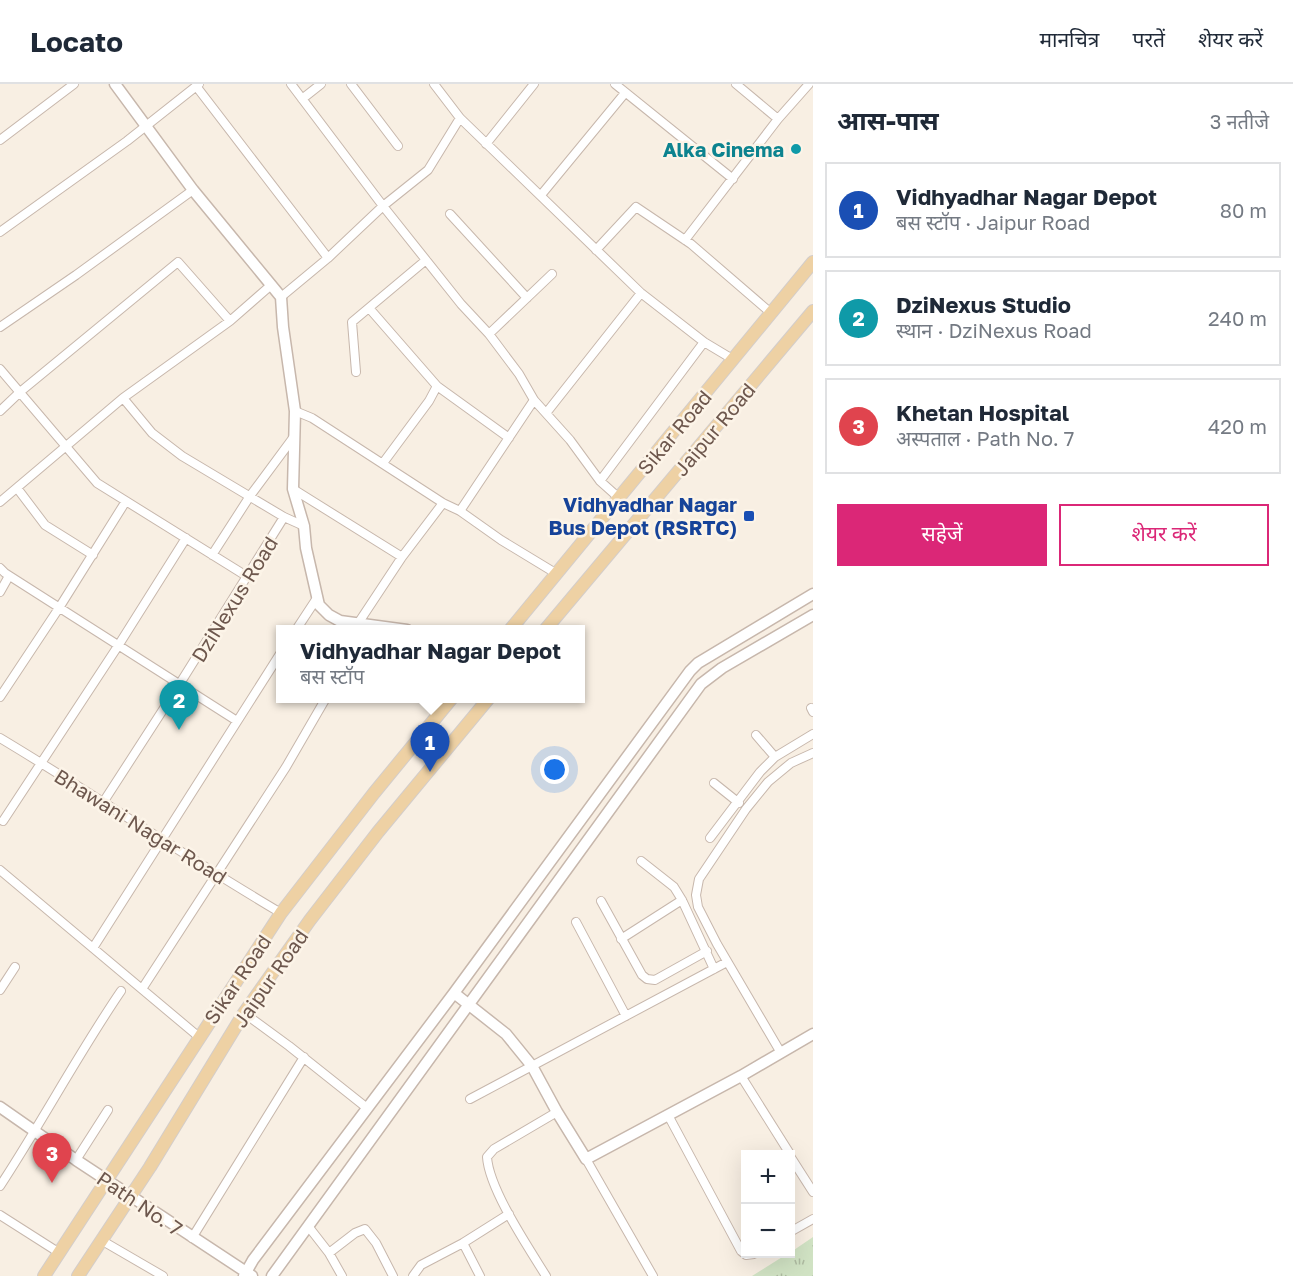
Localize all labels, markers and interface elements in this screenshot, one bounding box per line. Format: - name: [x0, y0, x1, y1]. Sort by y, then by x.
- text: Locato: [30, 25, 123, 58]
- text: मानचित्र: [1039, 26, 1099, 52]
- text: परतें: [1132, 26, 1165, 52]
- text: शेयर करें: [1198, 26, 1263, 52]
- text: आस-पास: [837, 105, 939, 136]
- text: 3 नतीजे: [1210, 109, 1269, 133]
- place label: Alka Cinema: [663, 137, 784, 161]
- marker: Alka Cinema: [789, 142, 803, 156]
- text: Vidhyadhar Nagar Depot: [896, 183, 1157, 210]
- text: 1: [853, 198, 864, 222]
- text: 80 m: [1220, 198, 1267, 222]
- text: बस स्टॉप · Jaipur Road: [896, 210, 1090, 234]
- text: DziNexus Studio: [896, 291, 1071, 318]
- text: 2: [852, 306, 865, 330]
- text: 240 m: [1208, 306, 1267, 330]
- text: स्थान · DziNexus Road: [896, 318, 1092, 342]
- street label: Jaipur Road: [668, 378, 760, 480]
- street label: Sikar Road: [632, 385, 716, 479]
- text: Khetan Hospital: [896, 399, 1069, 426]
- text: 3: [852, 414, 865, 438]
- text: 420 m: [1208, 414, 1267, 438]
- text: अस्पताल · Path No. 7: [896, 426, 1074, 450]
- place label: Vidhyadhar Nagar Bus Depot (RSRTC): [549, 492, 737, 539]
- button: सहेजें: [837, 504, 1047, 566]
- button: शेयर करें: [1059, 504, 1269, 566]
- marker: Vidhyadhar Nagar Bus Depot (RSRTC): [742, 509, 756, 523]
- street label: DziNexus Road: [186, 532, 282, 666]
- popup: [276, 625, 585, 703]
- text: Vidhyadhar Nagar Depot: [300, 637, 561, 664]
- text: बस स्टॉप: [300, 664, 364, 688]
- pin: 2: [160, 680, 198, 730]
- pin: 1: [410, 722, 450, 772]
- your location: [540, 755, 569, 784]
- street label: Bhawani Nagar Road: [50, 763, 232, 889]
- street label: Jaipur Road: [227, 924, 313, 1032]
- street label: Sikar Road: [198, 930, 276, 1028]
- pin: 3: [32, 1134, 72, 1183]
- map controls: [741, 1150, 795, 1258]
- button: +: [741, 1150, 795, 1204]
- street label: Path No. 7: [93, 1166, 187, 1240]
- button: −: [741, 1204, 795, 1258]

